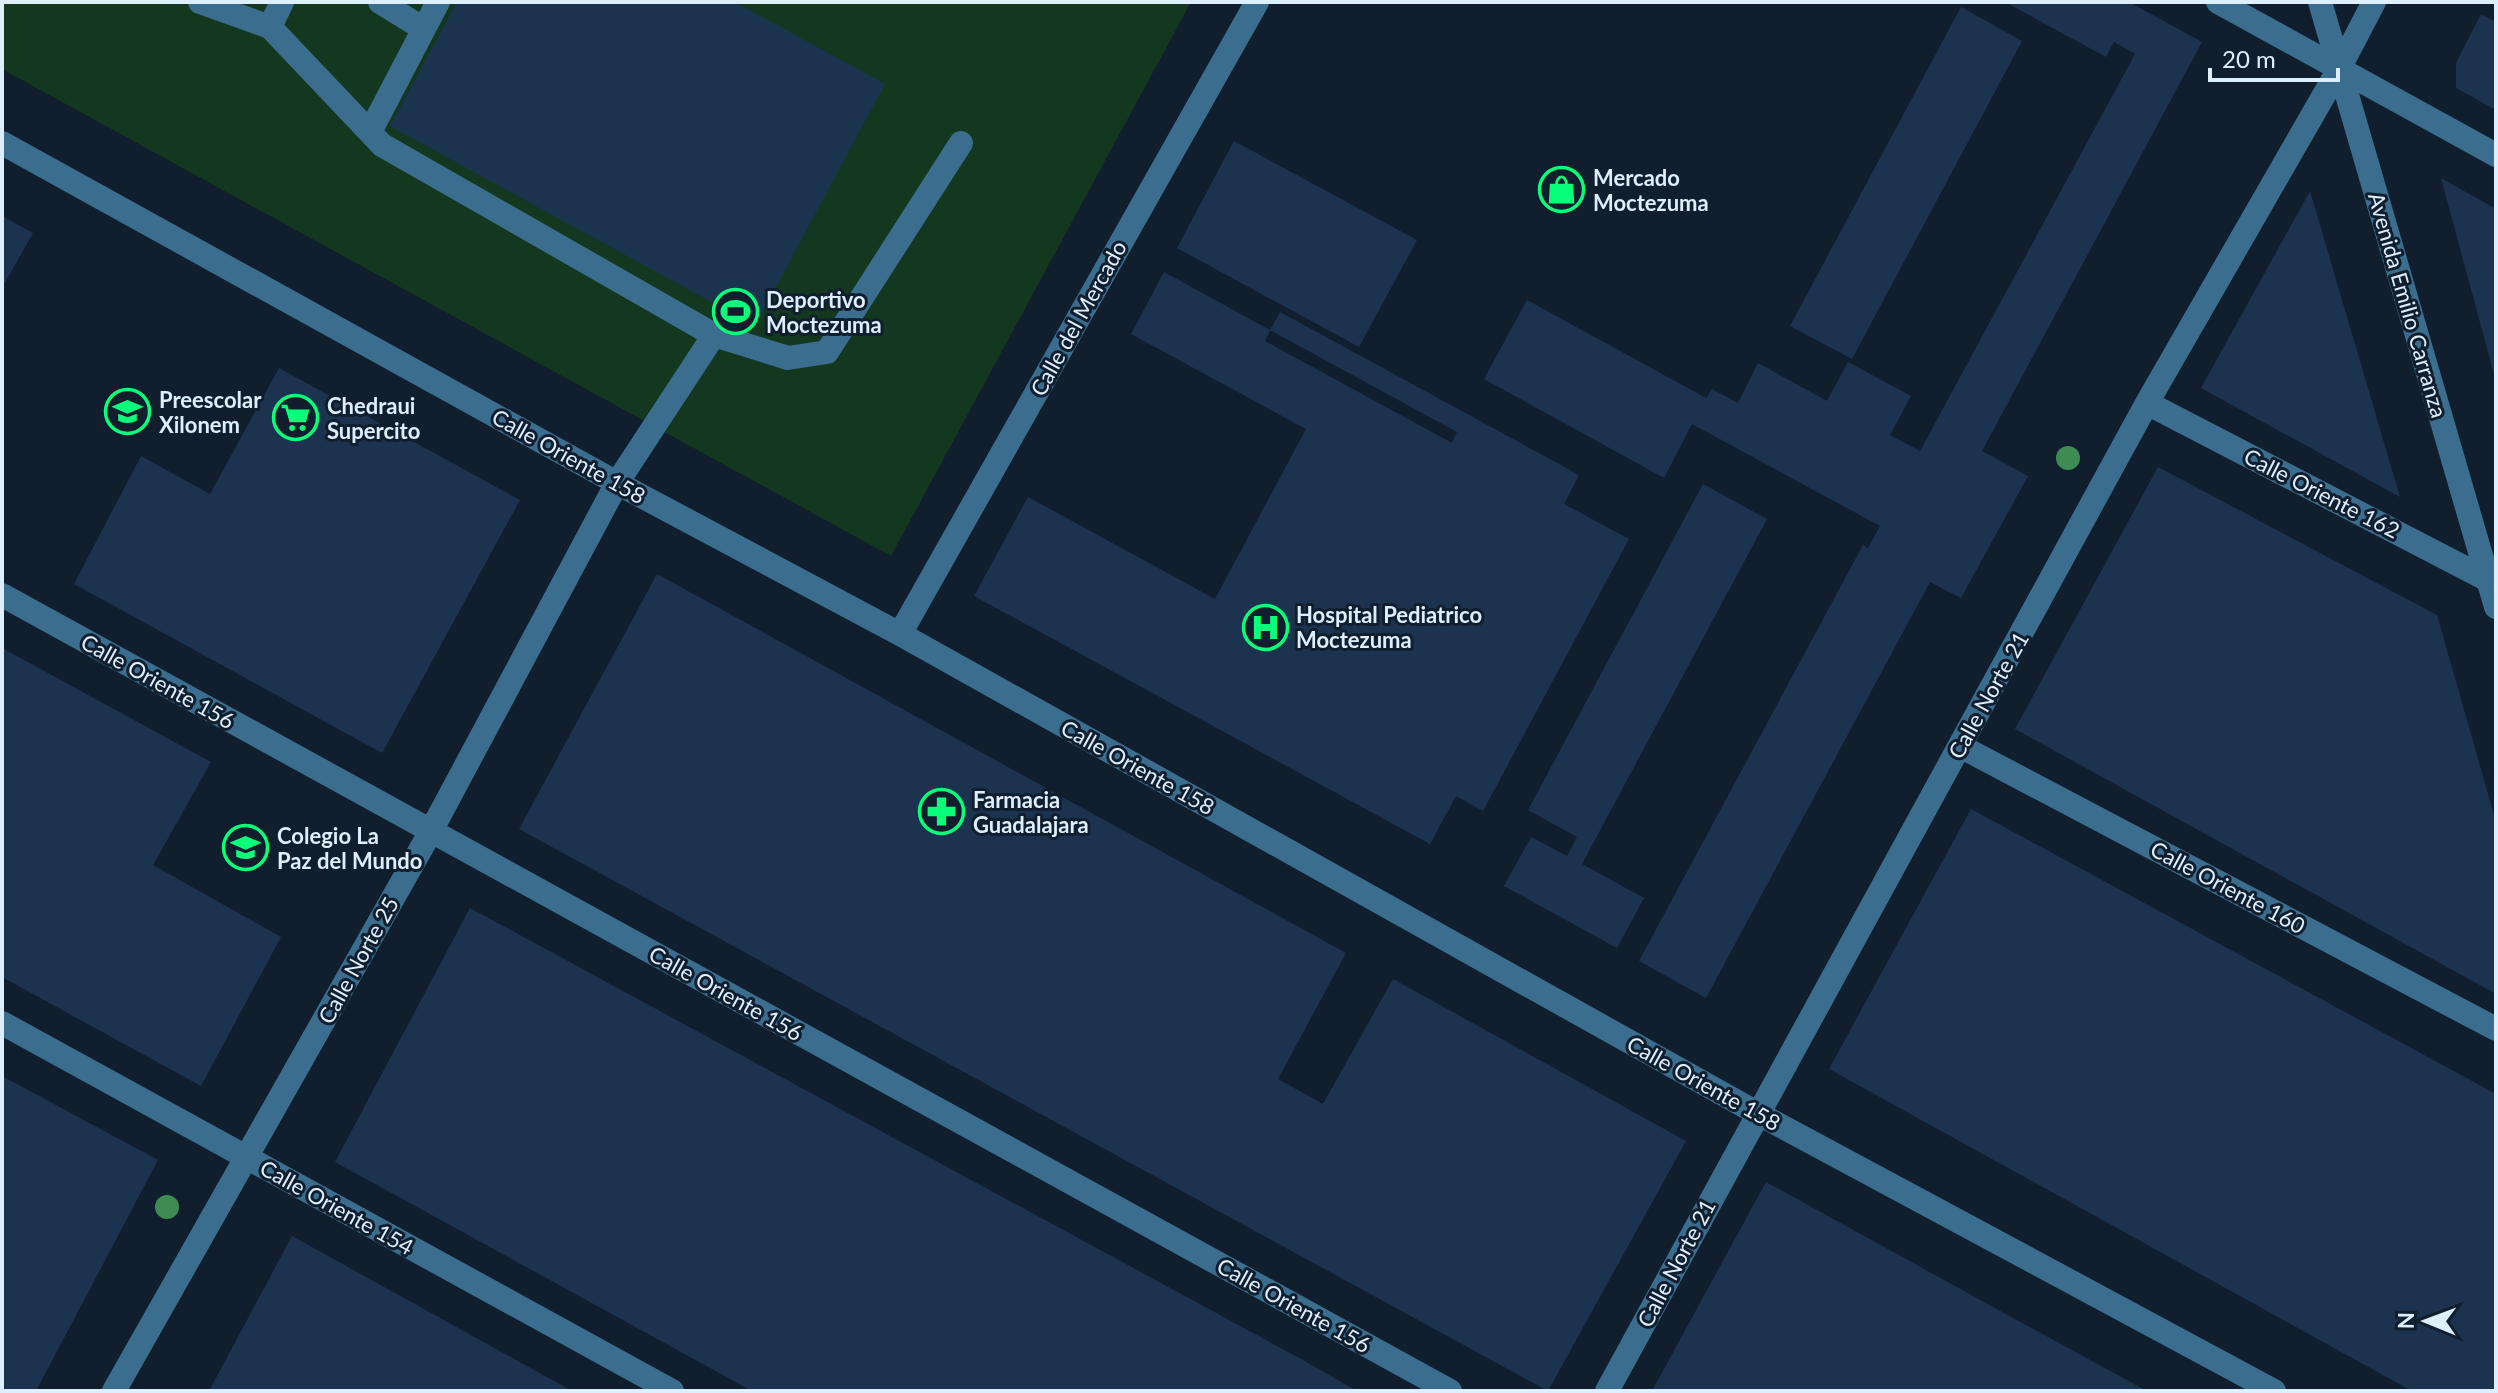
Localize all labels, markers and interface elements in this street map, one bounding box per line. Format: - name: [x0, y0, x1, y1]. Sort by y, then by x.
- scale bar: [2210, 32, 2338, 82]
- text: 20 m: [2222, 44, 2276, 73]
- place label: Mercado Moctezuma: [1593, 164, 1709, 216]
- shop icon: Mercado Moctezuma: [1538, 166, 1586, 214]
- street label: Avenida Emilio Carranza: [2363, 189, 2453, 421]
- street label: Calle del Mercado: [1024, 236, 1132, 400]
- place label: Deportivo Moctezuma: [766, 286, 882, 338]
- sports icon: Deportivo Moctezuma: [711, 288, 759, 336]
- place label: Preescolar Xilonem: [159, 386, 262, 438]
- school or university icon: Preescolar Xilonem: [104, 388, 152, 436]
- place label: Chedraui Supercito: [327, 392, 420, 444]
- supermarket icon: Chedraui Supercito: [272, 394, 320, 442]
- street label: Calle Oriente 158: [488, 403, 650, 509]
- street label: Calle Oriente 162: [2240, 442, 2404, 544]
- place label: Hospital Pediatrico Moctezuma: [1296, 601, 1482, 653]
- hospital icon: Hospital Pediatrico Moctezuma: [1241, 603, 1289, 651]
- street label: Calle Norte 21: [1942, 627, 2034, 763]
- street label: Calle Oriente 156: [77, 628, 239, 734]
- street label: Calle Oriente 158: [1057, 714, 1219, 820]
- place label: Farmacia Guadalajara: [973, 786, 1089, 838]
- pharmacy icon: Farmacia Guadalajara: [918, 788, 966, 836]
- place label: Colegio La Paz del Mundo: [277, 822, 422, 874]
- school or university icon: Colegio La Paz del Mundo: [222, 824, 270, 872]
- street label: Calle Oriente 160: [2146, 835, 2310, 939]
- street label: Calle Norte 25: [312, 892, 404, 1028]
- street label: Calle Oriente 156: [645, 940, 807, 1046]
- street label: Calle Oriente 158: [1623, 1030, 1785, 1136]
- street label: Calle Oriente 154: [256, 1154, 419, 1260]
- street label: Calle Norte 21: [1631, 1194, 1721, 1332]
- street label: Calle Oriente 156: [1213, 1252, 1375, 1358]
- north arrow: [2386, 1281, 2466, 1361]
- text: N: [2392, 1312, 2419, 1329]

